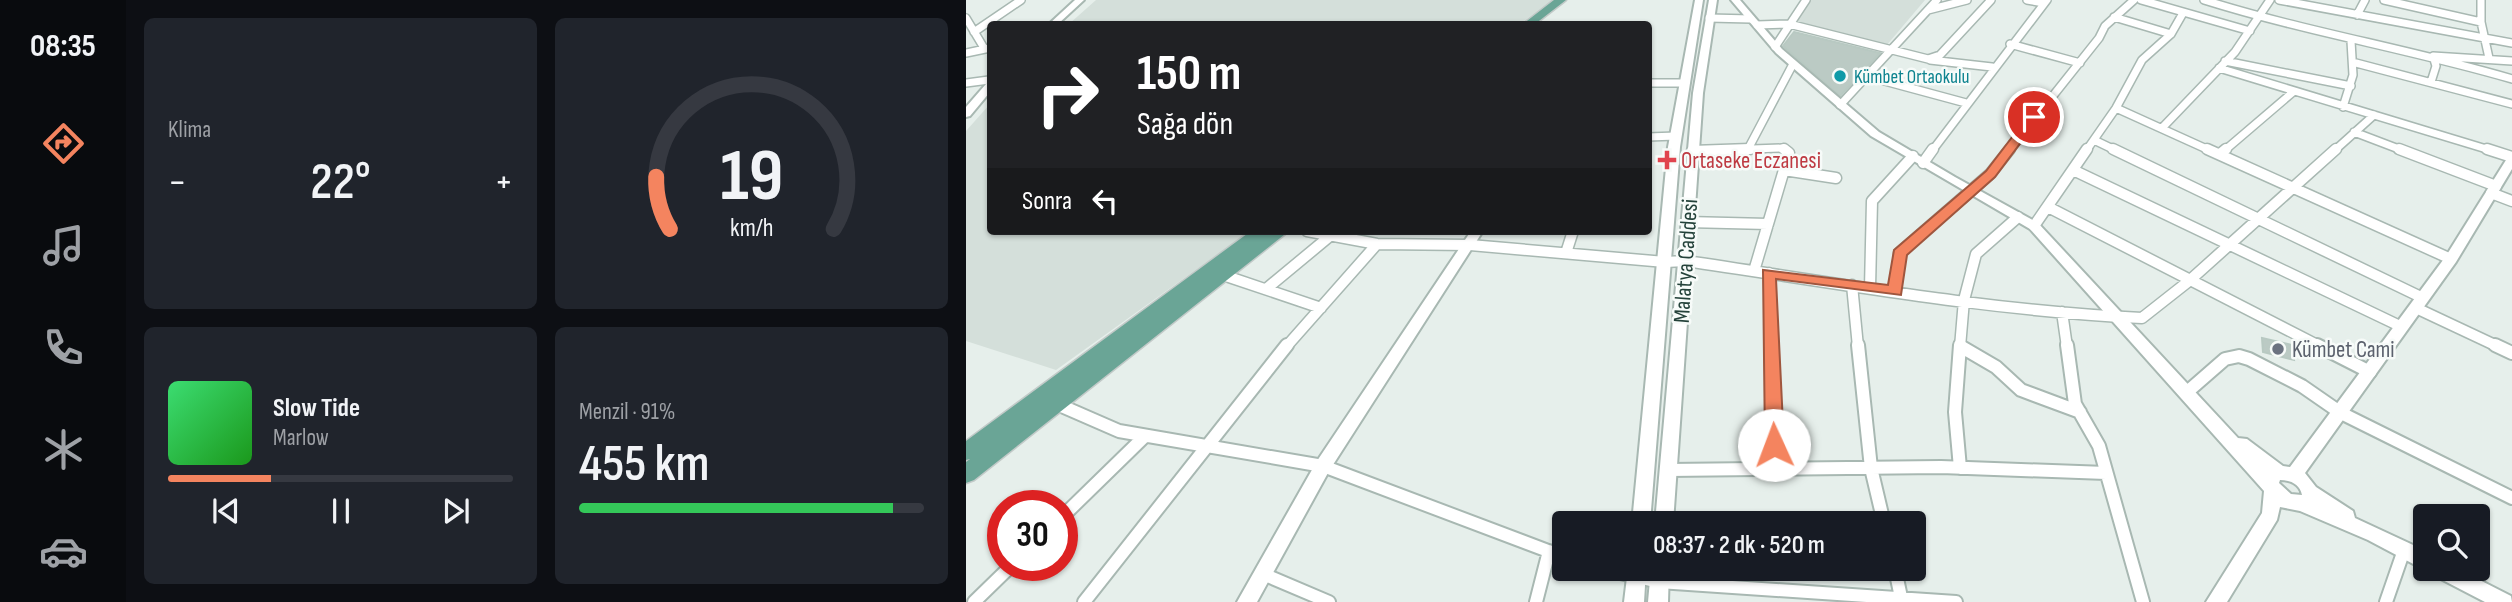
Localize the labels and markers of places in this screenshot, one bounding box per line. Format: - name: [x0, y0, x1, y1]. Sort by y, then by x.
- place label: Kümbet Ortaokulu: [1854, 66, 1969, 89]
- marker: Kümbet Ortaokulu: [1832, 68, 1848, 84]
- pin: [2004, 87, 2064, 147]
- place label: Ortaseke Eczanesi: [1681, 147, 1821, 175]
- marker: Ortaseke Eczanesi: [1659, 152, 1675, 168]
- place label: Kümbet Cami: [2292, 336, 2395, 364]
- marker: Kümbet Cami: [2270, 341, 2286, 357]

